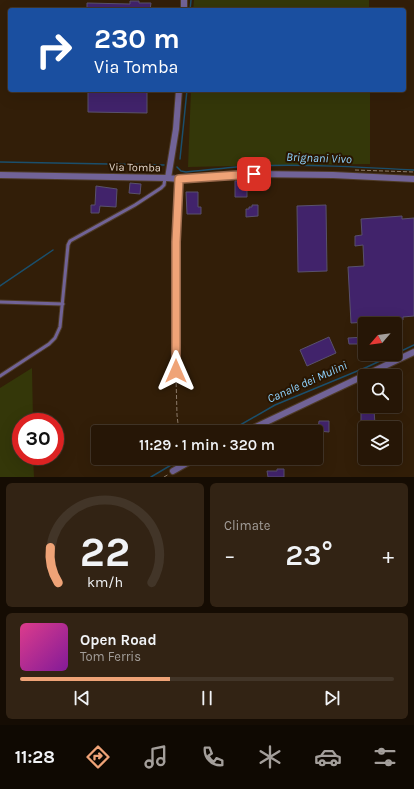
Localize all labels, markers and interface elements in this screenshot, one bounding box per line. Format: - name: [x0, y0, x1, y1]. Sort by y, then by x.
- text: 230 m: [94, 22, 180, 55]
- icon: right: [28, 24, 80, 76]
- text: Via Tomba: [94, 56, 179, 78]
- water label: Brignani Vivo: [286, 150, 352, 166]
- pin: [237, 157, 271, 191]
- street label: Via Tomba: [109, 161, 161, 174]
- icon: arrive: [243, 163, 265, 185]
- north arrow: [358, 317, 402, 361]
- map controls: [358, 317, 402, 465]
- position arrow: [155, 350, 197, 392]
- water label: Canale dei Mulini: [265, 358, 349, 406]
- button: search: [358, 369, 402, 413]
- speed limit sign: 30: [12, 413, 64, 465]
- button: layers: [358, 421, 402, 465]
- text: 11:29 · 1 min · 320 m: [139, 436, 275, 454]
- text: Climate: [224, 518, 270, 533]
- text: 22: [80, 528, 130, 576]
- text: 23°: [285, 537, 333, 573]
- text: −: [224, 543, 236, 569]
- text: +: [382, 543, 394, 569]
- text: km/h: [87, 574, 123, 591]
- text: Open Road: [80, 631, 157, 649]
- text: Tom Ferris: [80, 649, 141, 664]
- icon: previous: [71, 687, 93, 709]
- icon: pause: [196, 687, 218, 709]
- icon: next: [321, 687, 343, 709]
- icon: directions: [84, 743, 112, 771]
- icon: music: [142, 743, 170, 771]
- icon: phone: [199, 743, 227, 771]
- icon: climate: [256, 743, 284, 771]
- icon: car: [314, 743, 342, 771]
- icon: filters: [371, 743, 399, 771]
- text: 11:28: [15, 746, 55, 768]

